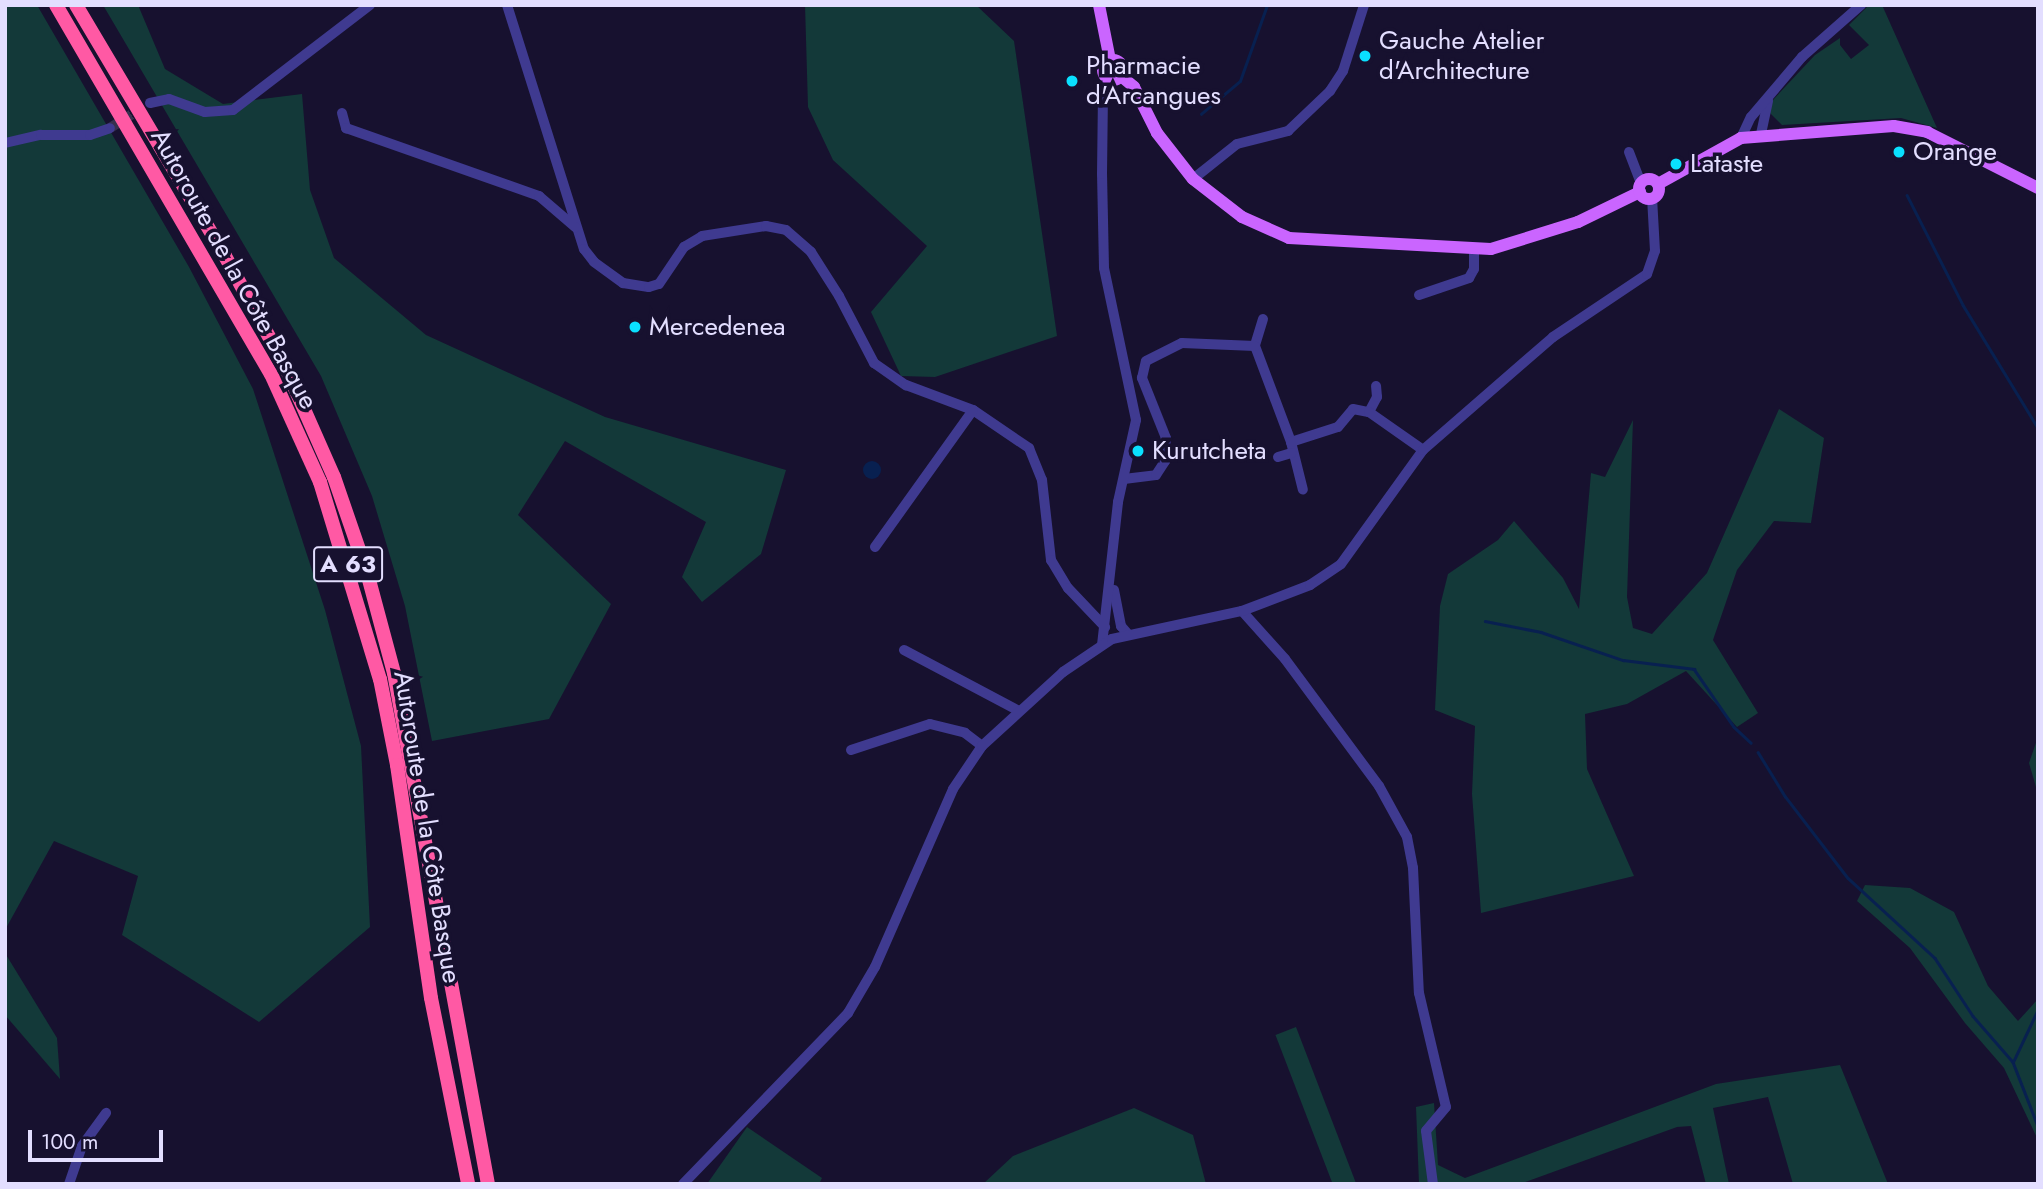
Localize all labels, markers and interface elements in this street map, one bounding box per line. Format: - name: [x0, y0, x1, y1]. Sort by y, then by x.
- place label: Gauche Atelier d'Architecture: [1379, 25, 1544, 86]
- marker: Gauche Atelier d'Architecture: [1357, 48, 1373, 64]
- place label: Pharmacie d'Arcangues: [1086, 50, 1221, 112]
- marker: Pharmacie d'Arcangues: [1064, 73, 1080, 89]
- street label: Autoroute de la Côte Basque: [144, 123, 324, 415]
- place label: Orange: [1913, 136, 1997, 168]
- marker: Orange: [1891, 144, 1907, 160]
- place label: Lataste: [1690, 148, 1763, 180]
- marker: Lataste: [1668, 156, 1684, 172]
- place label: Mercedenea: [649, 311, 786, 343]
- marker: Mercedenea: [627, 319, 643, 335]
- place label: Kurutcheta: [1152, 435, 1267, 467]
- marker: Kurutcheta: [1130, 443, 1146, 459]
- road number: A 63: [313, 544, 383, 584]
- street label: Autoroute de la Côte Basque: [387, 669, 467, 985]
- scale bar: [32, 1116, 166, 1160]
- text: 100 m: [41, 1127, 98, 1157]

